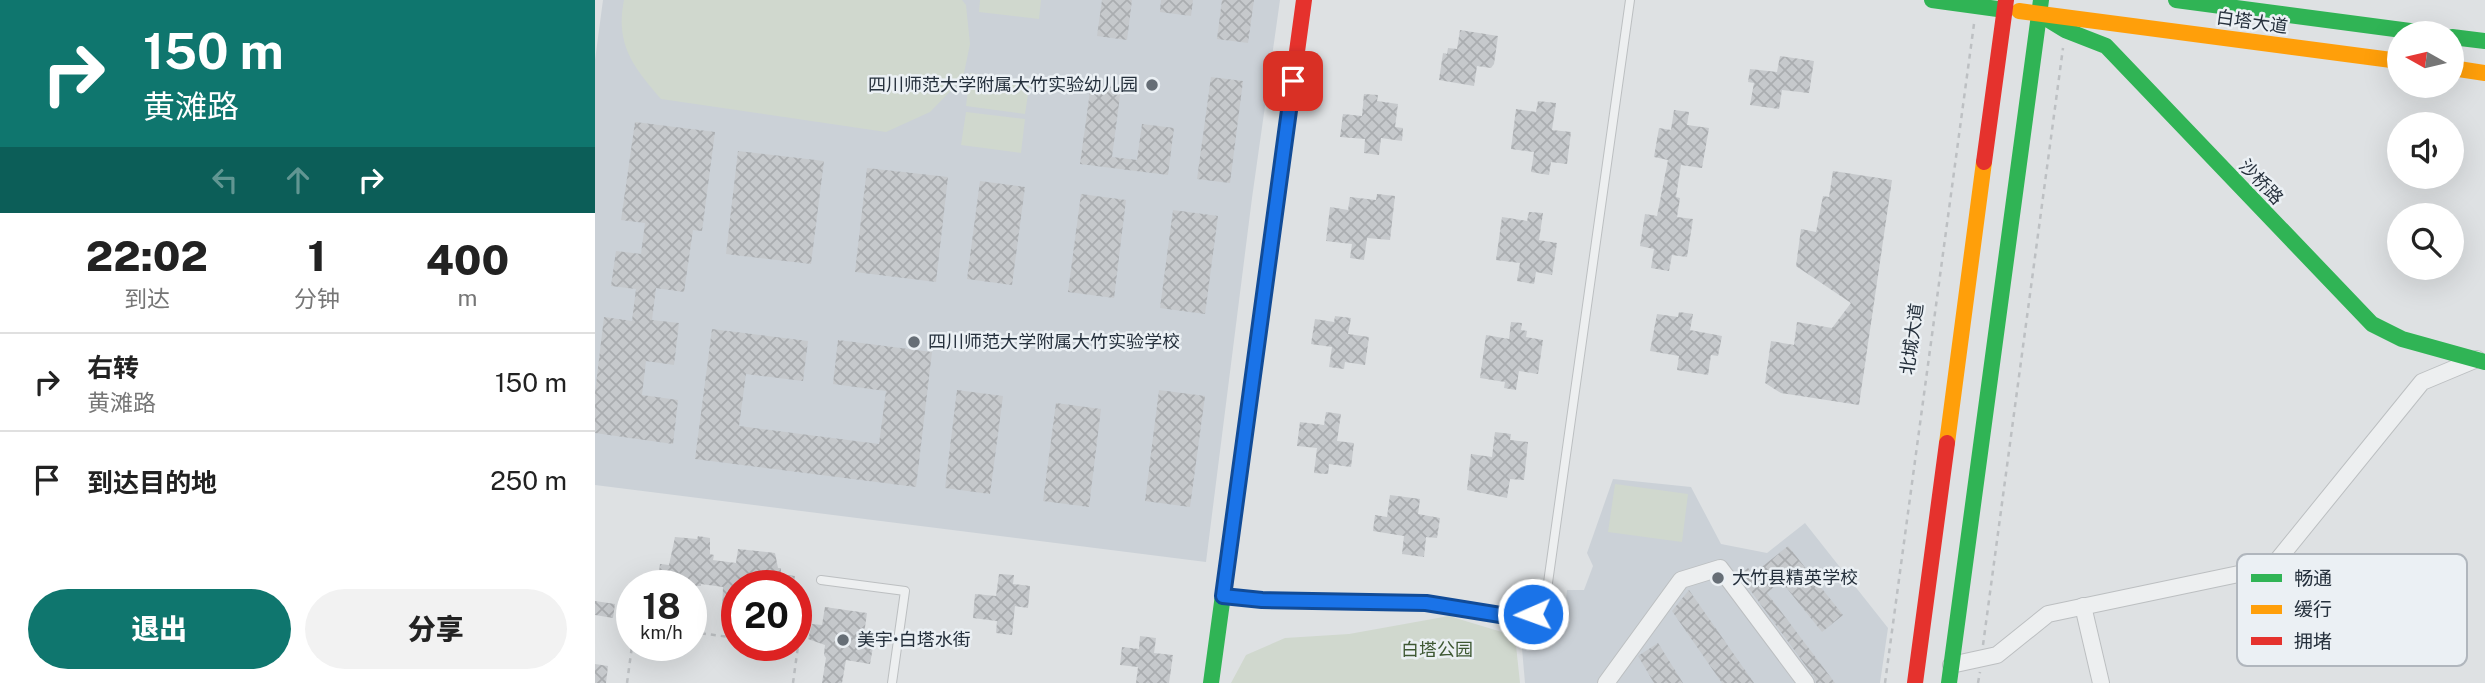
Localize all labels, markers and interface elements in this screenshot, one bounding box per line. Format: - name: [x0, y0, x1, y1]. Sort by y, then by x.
- street label: 白塔大道: [2215, 6, 2289, 37]
- north arrow: [2387, 21, 2464, 98]
- map controls: [2387, 21, 2464, 280]
- text: 150 m: [143, 22, 284, 80]
- icon: right: [28, 28, 119, 119]
- pin: [1263, 51, 1323, 111]
- icon: arrive: [1274, 62, 1312, 100]
- place label: 四川师范大学附属大竹实验幼儿园: [868, 74, 1138, 95]
- marker: 四川师范大学附属大竹实验幼儿园: [1144, 77, 1160, 93]
- text: 黄滩路: [143, 88, 239, 125]
- button: sound: [2387, 112, 2464, 189]
- street label: 沙桥路: [2235, 155, 2288, 208]
- icon: left: [206, 161, 244, 199]
- icon: ahead: [279, 161, 317, 199]
- icon: right: [352, 161, 390, 199]
- button: search: [2387, 203, 2464, 280]
- text: 22:02: [86, 231, 208, 280]
- text: 1: [308, 231, 326, 280]
- text: 400: [426, 235, 509, 284]
- text: m: [457, 284, 477, 311]
- text: 到达: [124, 285, 170, 312]
- text: 分钟: [294, 285, 340, 312]
- street label: 北城大道: [1896, 302, 1927, 376]
- place label: 四川师范大学附属大竹实验学校: [928, 331, 1180, 352]
- marker: 四川师范大学附属大竹实验学校: [906, 334, 922, 350]
- text: 右转: [87, 352, 139, 383]
- icon: right: [28, 363, 66, 401]
- text: 150 m: [495, 367, 567, 398]
- text: 黄滩路: [87, 389, 156, 416]
- icon: arrive: [28, 461, 66, 499]
- text: 250 m: [490, 465, 567, 496]
- text: 到达目的地: [87, 467, 217, 498]
- legend: [2237, 554, 2467, 666]
- place label: 大竹县精英学校: [1732, 567, 1858, 588]
- text: 畅通: [2294, 567, 2332, 589]
- speed limit sign: 20: [721, 570, 812, 661]
- marker: 大竹县精英学校: [1710, 570, 1726, 586]
- position arrow: [1496, 577, 1570, 651]
- text: 18: [642, 586, 681, 627]
- button: 退出: [28, 589, 291, 669]
- button: 分享: [305, 589, 567, 669]
- text: 缓行: [2294, 598, 2332, 620]
- text: km/h: [640, 622, 683, 643]
- place label: 美宇•白塔水街: [857, 629, 971, 650]
- text: 拥堵: [2294, 630, 2332, 652]
- marker: 美宇•白塔水街: [835, 632, 851, 648]
- park label: 白塔公园: [1401, 639, 1473, 660]

